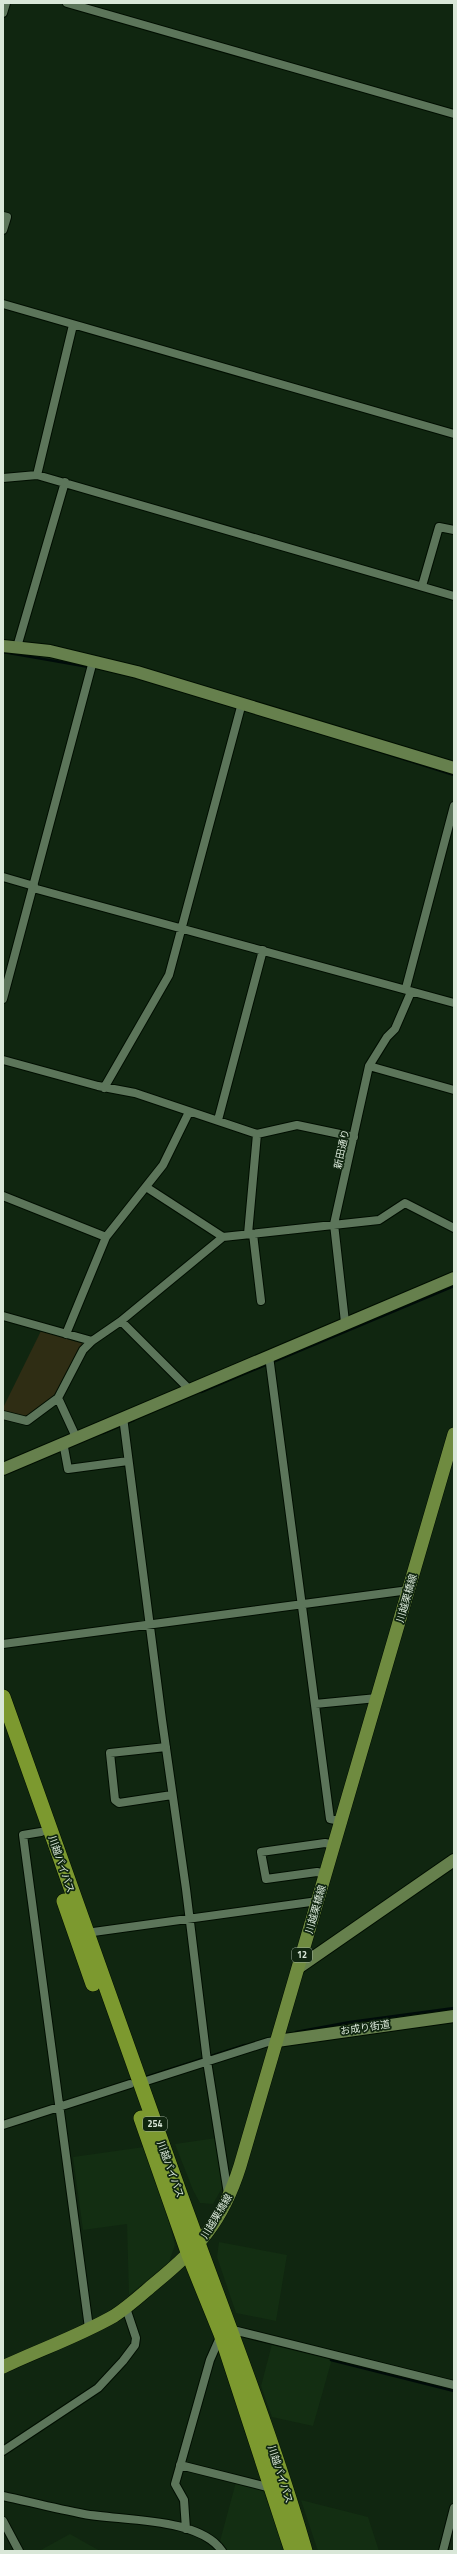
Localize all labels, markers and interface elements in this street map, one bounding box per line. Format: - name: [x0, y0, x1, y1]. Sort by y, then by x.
- street label: 新田通り: [330, 1128, 353, 1170]
- street label: 川越栗橋線: [392, 1572, 421, 1624]
- street label: 川越バイパス: [45, 1833, 78, 1895]
- street label: 川越栗橋線: [301, 1883, 330, 1935]
- road number: 12: [292, 1948, 312, 1962]
- street label: お成り街道: [339, 2017, 391, 2038]
- road number: 254: [143, 2117, 167, 2131]
- street label: 川越バイパス: [153, 2139, 188, 2200]
- street label: 川越栗橋線: [197, 2191, 236, 2242]
- street label: 川越バイパス: [264, 2443, 297, 2505]

